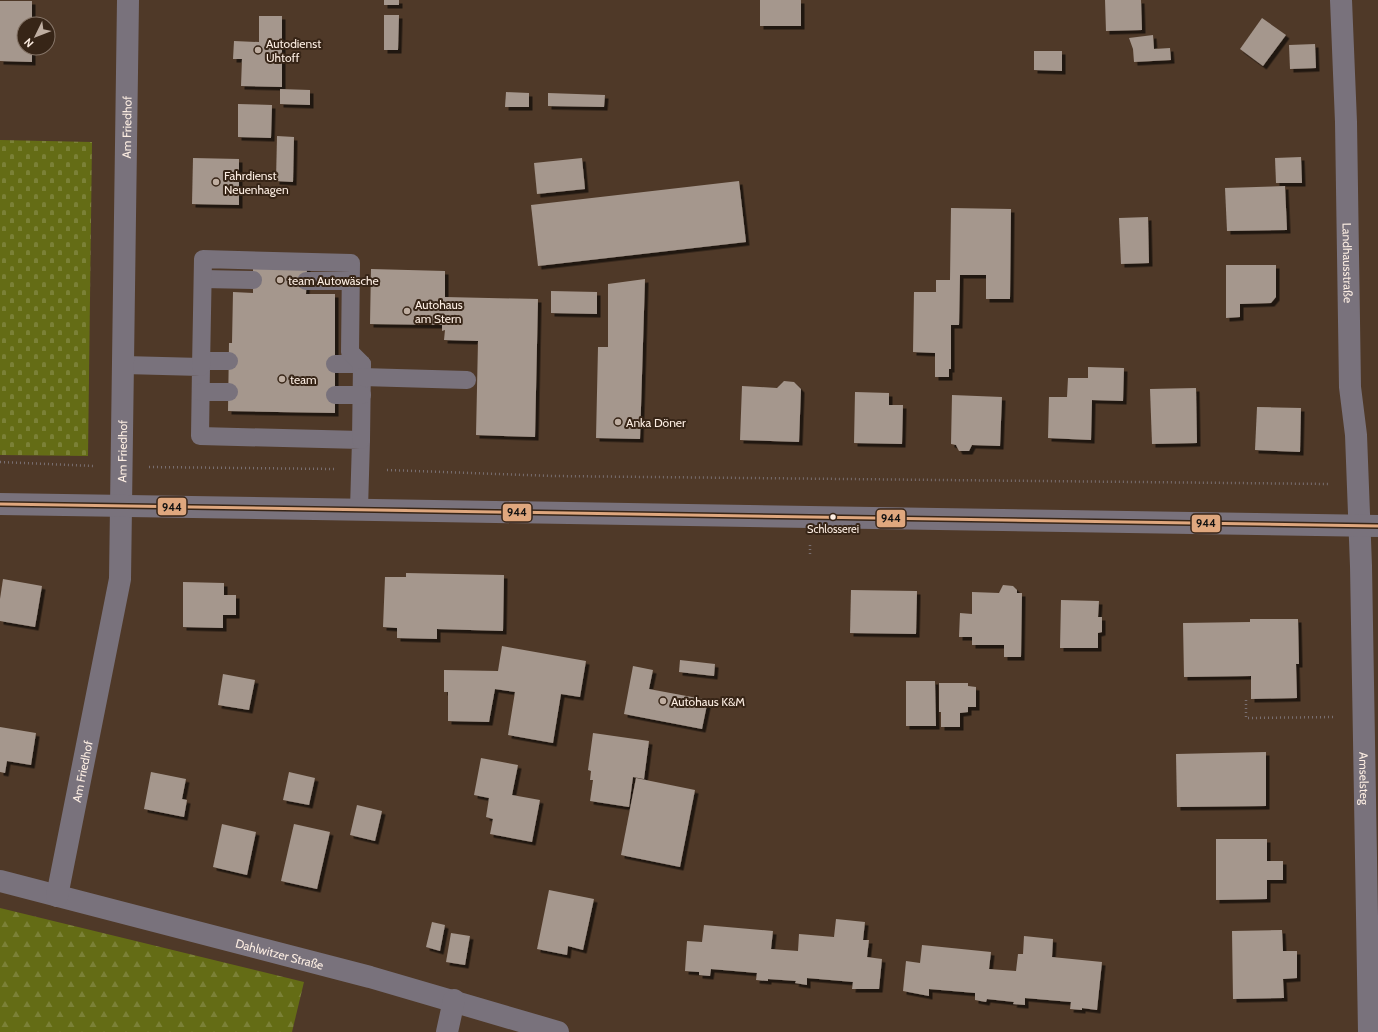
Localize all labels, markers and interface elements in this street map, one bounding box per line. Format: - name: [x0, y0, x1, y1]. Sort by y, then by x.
- north arrow: [16, 16, 56, 56]
- text: N: [21, 35, 36, 50]
- place label: Autodienst Uhtoff: [266, 36, 321, 65]
- marker: Autodienst Uhtoff: [253, 45, 263, 55]
- street label: Am Friedhof: [118, 96, 134, 159]
- place label: Fahrdienst Neuenhagen: [224, 168, 289, 197]
- marker: Fahrdienst Neuenhagen: [211, 177, 221, 187]
- street label: Landhausstraße: [1340, 223, 1356, 303]
- place label: team Autowäsche: [288, 273, 379, 288]
- marker: team Autowäsche: [275, 275, 285, 285]
- place label: Autohaus am Stern: [415, 297, 463, 326]
- marker: Autohaus am Stern: [402, 306, 412, 316]
- place label: team: [290, 372, 316, 387]
- marker: team: [277, 374, 287, 384]
- place label: Anka Döner: [626, 415, 686, 430]
- marker: Anka Döner: [613, 417, 623, 427]
- street label: Am Friedhof: [114, 420, 130, 483]
- line badge: 944: [157, 497, 187, 516]
- text: 944: [162, 500, 182, 514]
- line badge: 944: [502, 503, 532, 522]
- text: 944: [507, 505, 527, 519]
- line badge: 944: [876, 509, 906, 528]
- text: 944: [881, 511, 901, 525]
- marker: Schlosserei: [828, 512, 838, 522]
- line badge: 944: [1191, 514, 1221, 533]
- text: 944: [1196, 516, 1216, 530]
- place label: Schlosserei: [807, 522, 859, 536]
- place label: Autohaus K&M: [671, 694, 745, 709]
- marker: Autohaus K&M: [658, 696, 668, 706]
- street label: Am Friedhof: [68, 739, 95, 804]
- street label: Amselsteg: [1357, 752, 1373, 806]
- street label: Dahlwitzer Straße: [234, 935, 325, 972]

